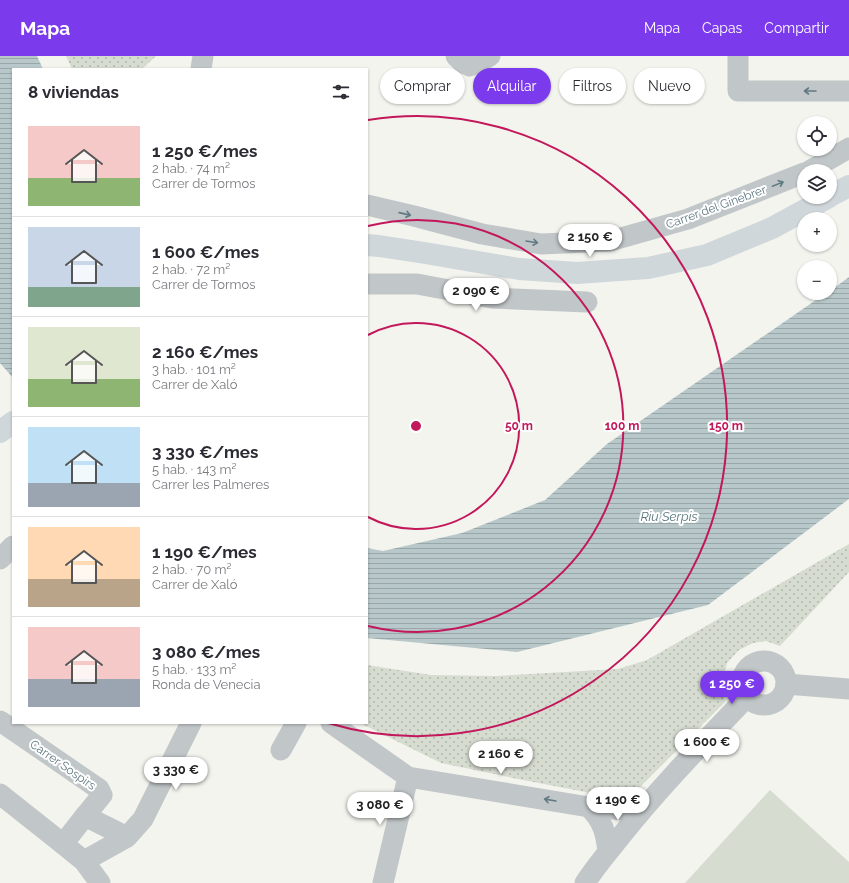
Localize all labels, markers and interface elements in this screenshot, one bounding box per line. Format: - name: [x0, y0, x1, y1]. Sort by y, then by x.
- text: Mapa: [20, 17, 70, 39]
- text: Mapa: [644, 20, 680, 36]
- text: Capas: [702, 20, 742, 36]
- text: Compartir: [764, 20, 829, 36]
- chip: Comprar: [380, 68, 465, 104]
- chip: Alquilar: [473, 68, 551, 104]
- chip: Filtros: [559, 68, 626, 104]
- chip: Nuevo: [634, 68, 705, 104]
- icon: filters: [330, 81, 352, 103]
- text: 8 viviendas: [28, 82, 119, 102]
- one-way arrow: [804, 87, 817, 95]
- map controls: [797, 116, 837, 300]
- button: locate: [797, 116, 837, 156]
- text: 1 250 €/mes: [152, 141, 257, 161]
- icon: home: [60, 142, 108, 190]
- text: 2 hab. · 74 m²: [152, 161, 230, 176]
- button: layers: [797, 164, 837, 204]
- text: Carrer de Tormos: [152, 176, 256, 191]
- one-way arrow: [771, 179, 783, 187]
- street label: Carrer del Ginebrer: [664, 182, 769, 232]
- one-way arrow: [398, 211, 411, 218]
- button: +: [797, 212, 837, 252]
- pin: 2 150 €: [553, 224, 627, 258]
- text: 2 150 €: [567, 229, 613, 244]
- one-way arrow: [525, 238, 538, 246]
- text: 1 600 €/mes: [152, 242, 259, 262]
- icon: home: [60, 243, 108, 291]
- button: −: [797, 260, 837, 300]
- text: 2 hab. · 72 m²: [152, 262, 230, 277]
- text: Carrer de Tormos: [152, 277, 256, 292]
- pin: 2 090 €: [439, 278, 513, 312]
- text: 2 090 €: [452, 283, 500, 298]
- text: 2 160 €/mes: [152, 342, 258, 362]
- icon: home: [60, 343, 108, 391]
- text: 3 hab. · 101 m²: [152, 362, 236, 377]
- text: Carrer de Xaló: [152, 377, 238, 392]
- centre of rings: [409, 419, 423, 433]
- text: 50 m: [505, 419, 533, 433]
- text: 100 m: [605, 419, 639, 433]
- text: 150 m: [709, 419, 743, 433]
- text: 3 330 €/mes: [152, 442, 258, 462]
- icon: home: [60, 443, 108, 491]
- text: 5 hab. · 143 m²: [152, 462, 237, 477]
- text: Carrer les Palmeres: [152, 477, 269, 492]
- water label: Riu Serpis: [640, 509, 698, 524]
- text: 1 190 €/mes: [152, 542, 257, 562]
- icon: home: [60, 543, 108, 591]
- text: 2 hab. · 70 m²: [152, 562, 231, 577]
- text: Carrer de Xaló: [152, 577, 238, 592]
- text: 3 080 €/mes: [152, 642, 260, 662]
- icon: home: [60, 643, 108, 691]
- text: 5 hab. · 133 m²: [152, 662, 236, 677]
- pin: 1 250 €: [695, 671, 769, 705]
- text: 1 250 €: [709, 676, 755, 691]
- text: Ronda de Venecia: [152, 677, 261, 692]
- pin: 1 600 €: [670, 729, 744, 763]
- text: 1 600 €: [684, 734, 730, 749]
- street label: Carrer Sospirs: [27, 737, 99, 793]
- pin: 2 160 €: [464, 741, 538, 775]
- text: 2 160 €: [478, 746, 524, 761]
- pin: 3 330 €: [139, 757, 213, 791]
- text: 3 330 €: [153, 762, 199, 777]
- pin: 1 190 €: [581, 787, 655, 821]
- pin: 3 080 €: [343, 792, 417, 826]
- text: 1 190 €: [595, 792, 641, 807]
- one-way arrow: [544, 796, 557, 804]
- text: 3 080 €: [356, 797, 404, 812]

